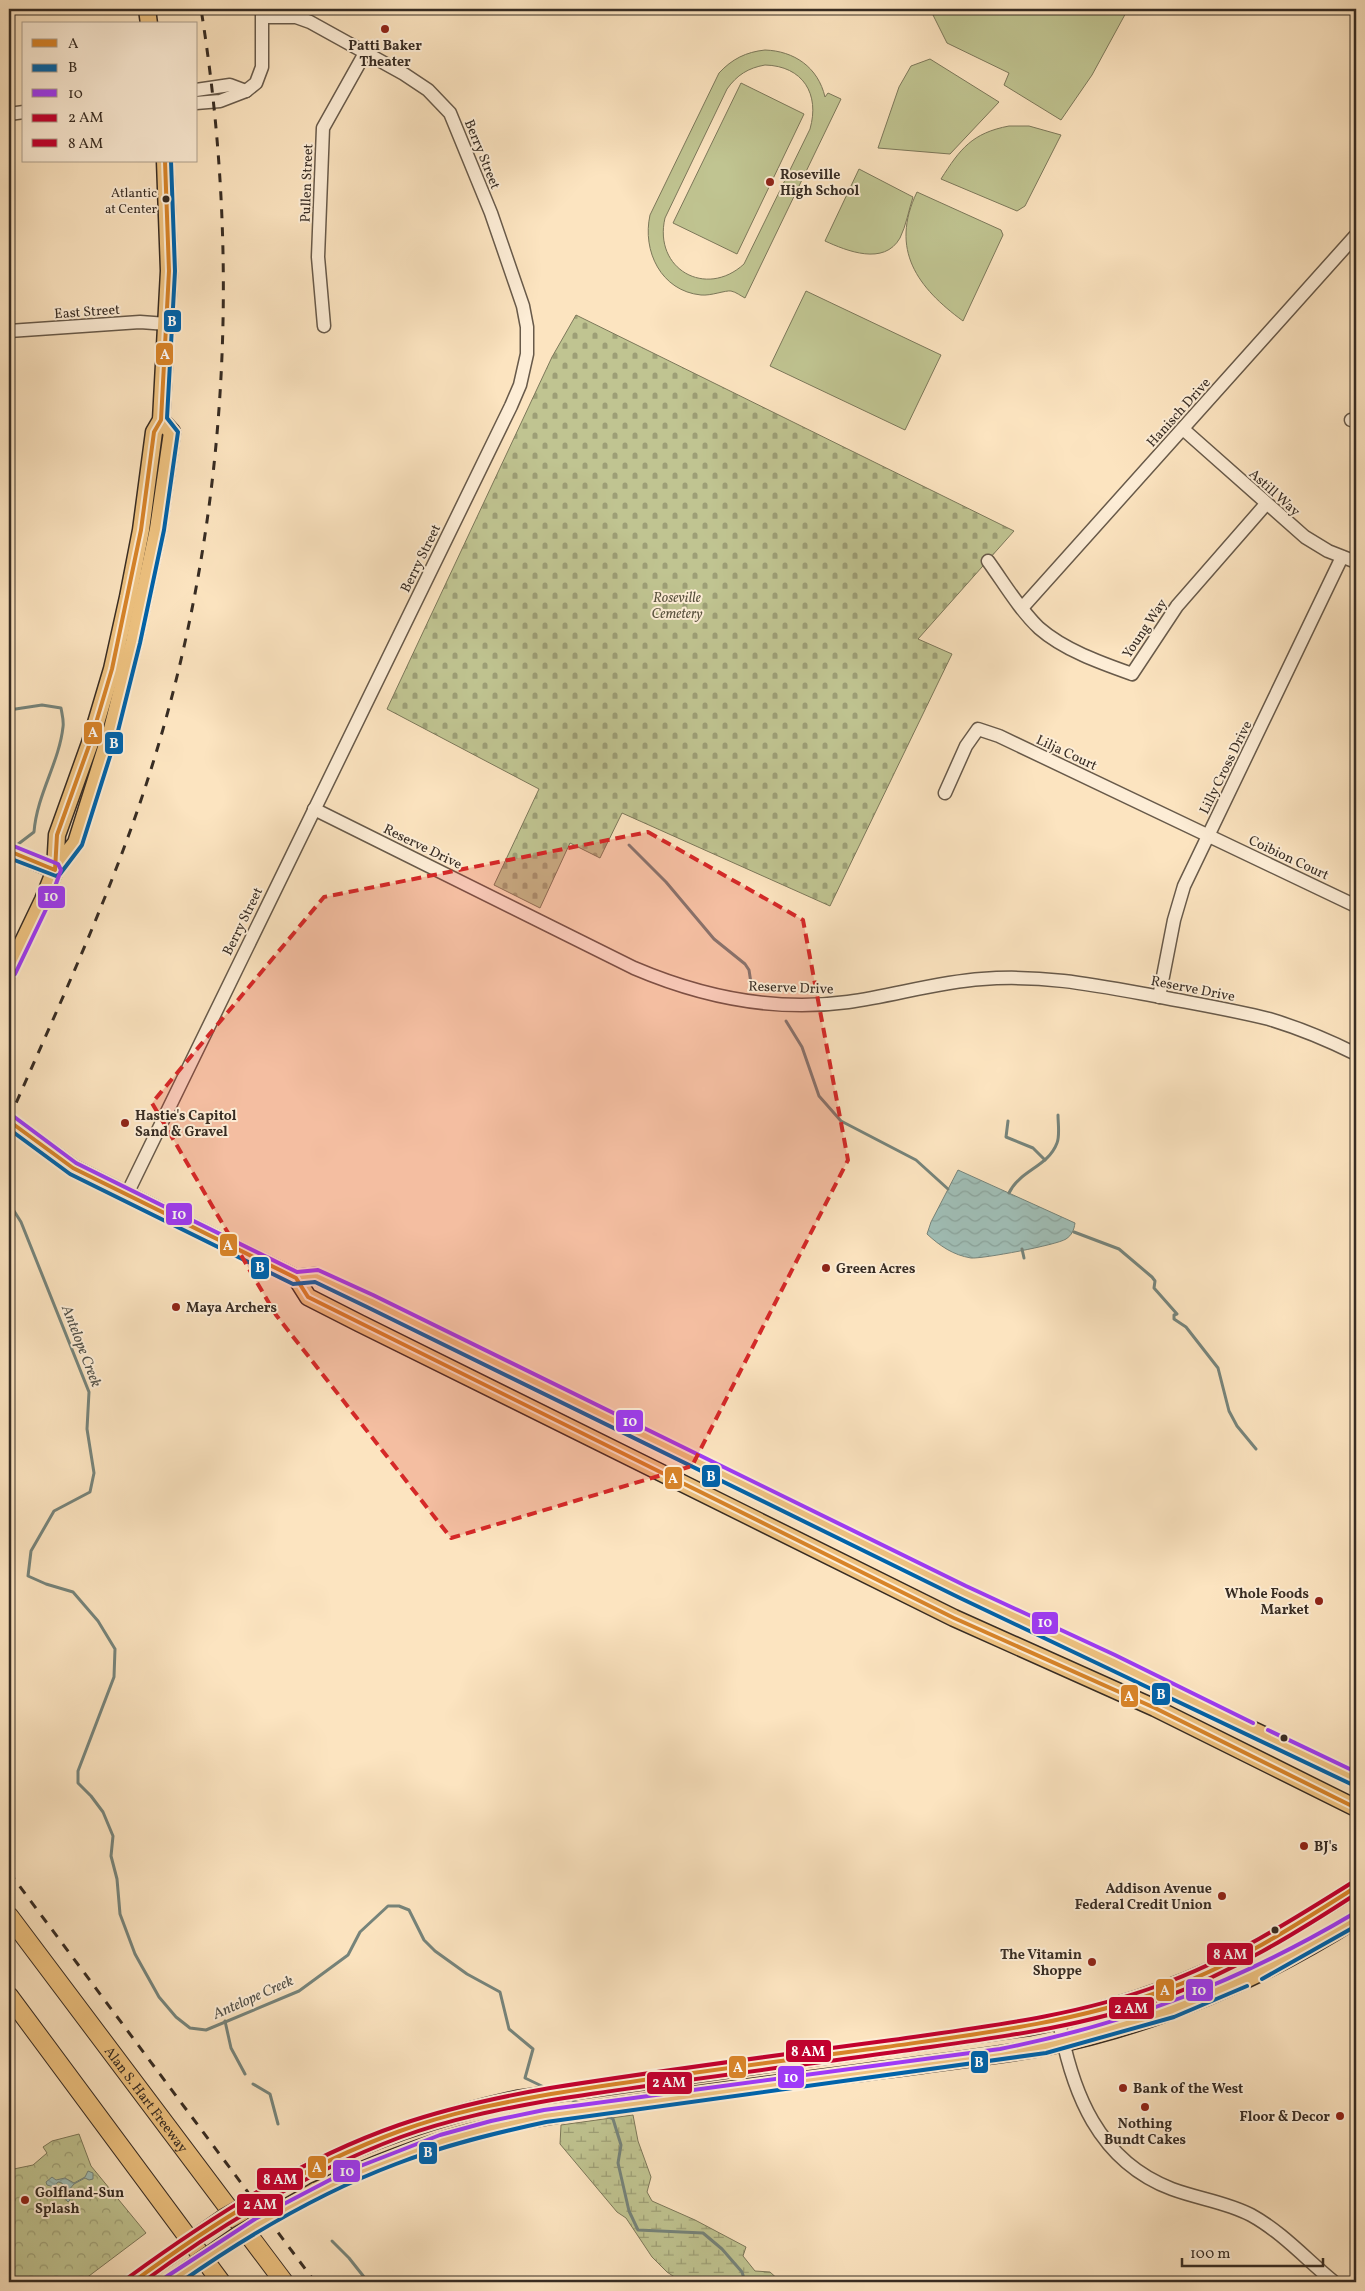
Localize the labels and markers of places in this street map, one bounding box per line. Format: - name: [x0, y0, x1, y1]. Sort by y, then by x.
- marker: Patti Baker Theater: [379, 23, 391, 35]
- place label: Patti Baker Theater: [348, 37, 422, 72]
- place label: Roseville High School: [780, 166, 859, 201]
- marker: Roseville High School: [764, 176, 776, 188]
- place label: Atlantic at Center: [105, 185, 158, 219]
- marker: Atlantic at Center: [161, 194, 171, 204]
- place label: Hastie's Capitol Sand & Gravel: [135, 1107, 237, 1142]
- marker: Hastie's Capitol Sand & Gravel: [119, 1117, 131, 1129]
- place label: Green Acres: [836, 1260, 915, 1279]
- marker: Green Acres: [820, 1262, 832, 1274]
- place label: Maya Archers: [186, 1299, 277, 1318]
- marker: Maya Archers: [170, 1301, 182, 1313]
- place label: Whole Foods Market: [1225, 1585, 1309, 1620]
- marker: Whole Foods Market: [1313, 1595, 1325, 1607]
- unlabelled marker: [1279, 1733, 1289, 1743]
- place label: BJ's: [1314, 1838, 1338, 1857]
- marker: BJ's: [1298, 1840, 1310, 1852]
- place label: Addison Avenue Federal Credit Union: [1075, 1880, 1212, 1915]
- marker: Addison Avenue Federal Credit Union: [1216, 1890, 1228, 1902]
- unlabelled marker: [1270, 1925, 1280, 1935]
- place label: The Vitamin Shoppe: [1000, 1946, 1082, 1981]
- marker: The Vitamin Shoppe: [1086, 1956, 1098, 1968]
- place label: Bank of the West: [1133, 2080, 1243, 2099]
- marker: Bank of the West: [1117, 2082, 1129, 2094]
- marker: Nothing Bundt Cakes: [1139, 2101, 1151, 2113]
- place label: Floor & Decor: [1239, 2108, 1330, 2127]
- marker: Floor & Decor: [1334, 2110, 1346, 2122]
- place label: Nothing Bundt Cakes: [1104, 2115, 1186, 2150]
- place label: Golfland-Sun Splash: [35, 2184, 124, 2219]
- marker: Golfland-Sun Splash: [19, 2194, 31, 2206]

